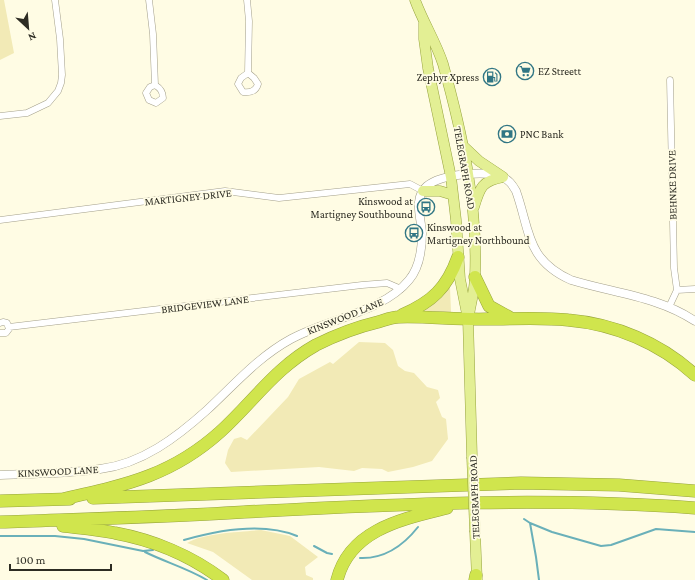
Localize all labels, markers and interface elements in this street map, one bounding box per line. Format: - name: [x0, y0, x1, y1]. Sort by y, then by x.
- north arrow: [8, 8, 48, 48]
- text: N: [26, 30, 38, 44]
- supermarket icon: EZ Streett: [515, 61, 535, 81]
- place label: EZ Streett: [538, 65, 581, 77]
- fuel station icon: Zephyr Xpress: [482, 67, 502, 87]
- place label: Zephyr Xpress: [417, 71, 479, 84]
- bank icon: PNC Bank: [497, 124, 517, 144]
- street label: TELEGRAPH ROAD: [452, 126, 478, 210]
- place label: PNC Bank: [520, 128, 564, 140]
- street label: BEHNKE DRIVE: [665, 150, 679, 220]
- street label: MARTIGNEY DRIVE: [144, 186, 232, 208]
- place label: Kinswood at Martigney Southbound: [311, 195, 413, 221]
- bus stop icon: Kinswood at Martigney Southbound: [416, 197, 436, 217]
- place label: Kinswood at Martigney Northbound: [427, 221, 530, 247]
- bus stop icon: Kinswood at Martigney Northbound: [404, 223, 424, 243]
- street label: BRIDGEVIEW LANE: [161, 293, 249, 315]
- street label: KINSWOOD LANE: [305, 295, 385, 337]
- street label: TELEGRAPH ROAD: [467, 455, 481, 539]
- street label: KINSWOOD LANE: [17, 463, 99, 479]
- scale bar: [10, 546, 111, 572]
- text: 100 m: [16, 553, 46, 567]

